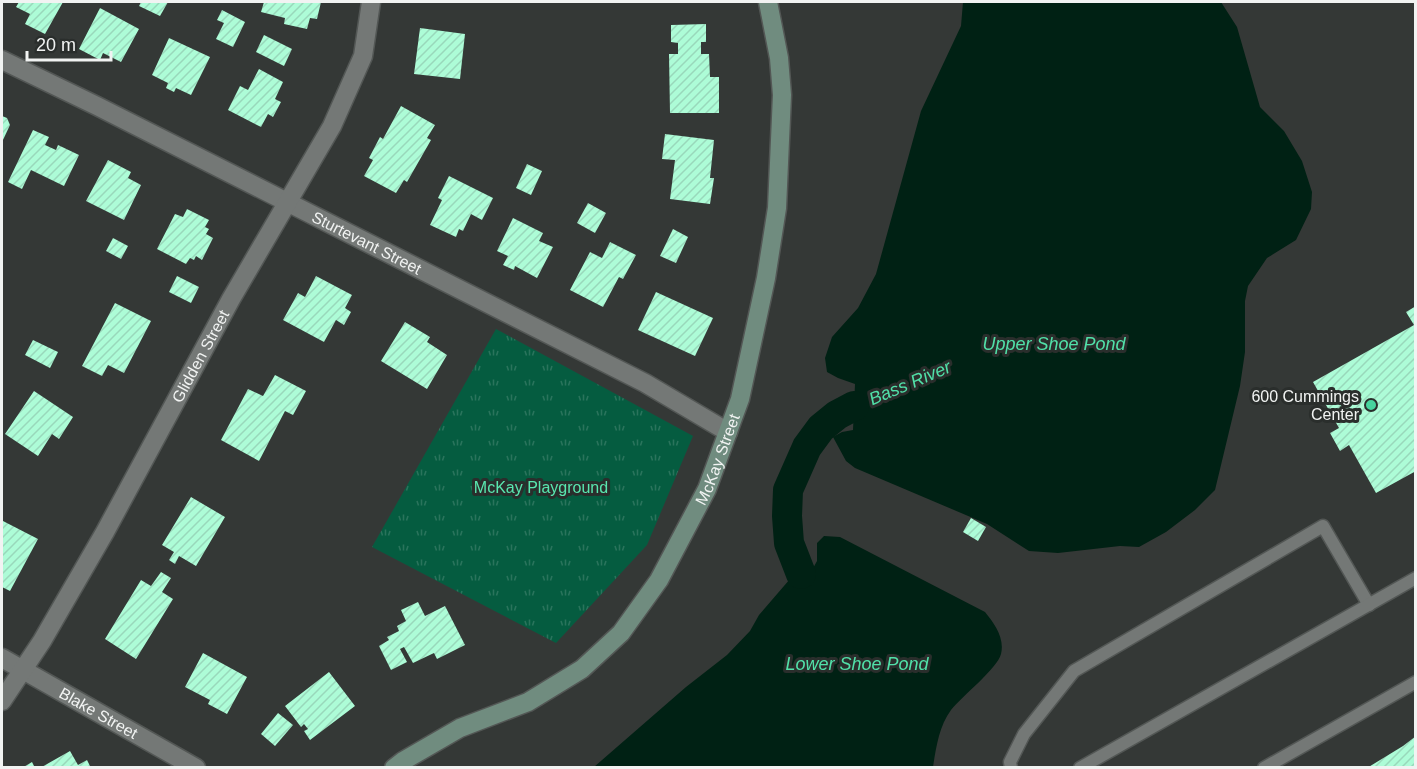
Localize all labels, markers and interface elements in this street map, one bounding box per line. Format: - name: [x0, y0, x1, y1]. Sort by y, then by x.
- scale bar: [27, 24, 111, 62]
- text: 20 m: [36, 35, 76, 55]
- street label: Sturtevant Street: [309, 208, 425, 278]
- street label: Glidden Street: [169, 307, 233, 405]
- water label: Upper Shoe Pond: [982, 334, 1127, 354]
- water label: Bass River: [866, 356, 955, 409]
- place label: 600 Cummings Center: [1251, 388, 1360, 423]
- marker: 600 Cummings Center: [1364, 398, 1378, 412]
- street label: McKay Street: [692, 411, 743, 508]
- park label: McKay Playground: [474, 479, 608, 496]
- water label: Lower Shoe Pond: [785, 654, 930, 674]
- street label: Blake Street: [56, 684, 141, 742]

